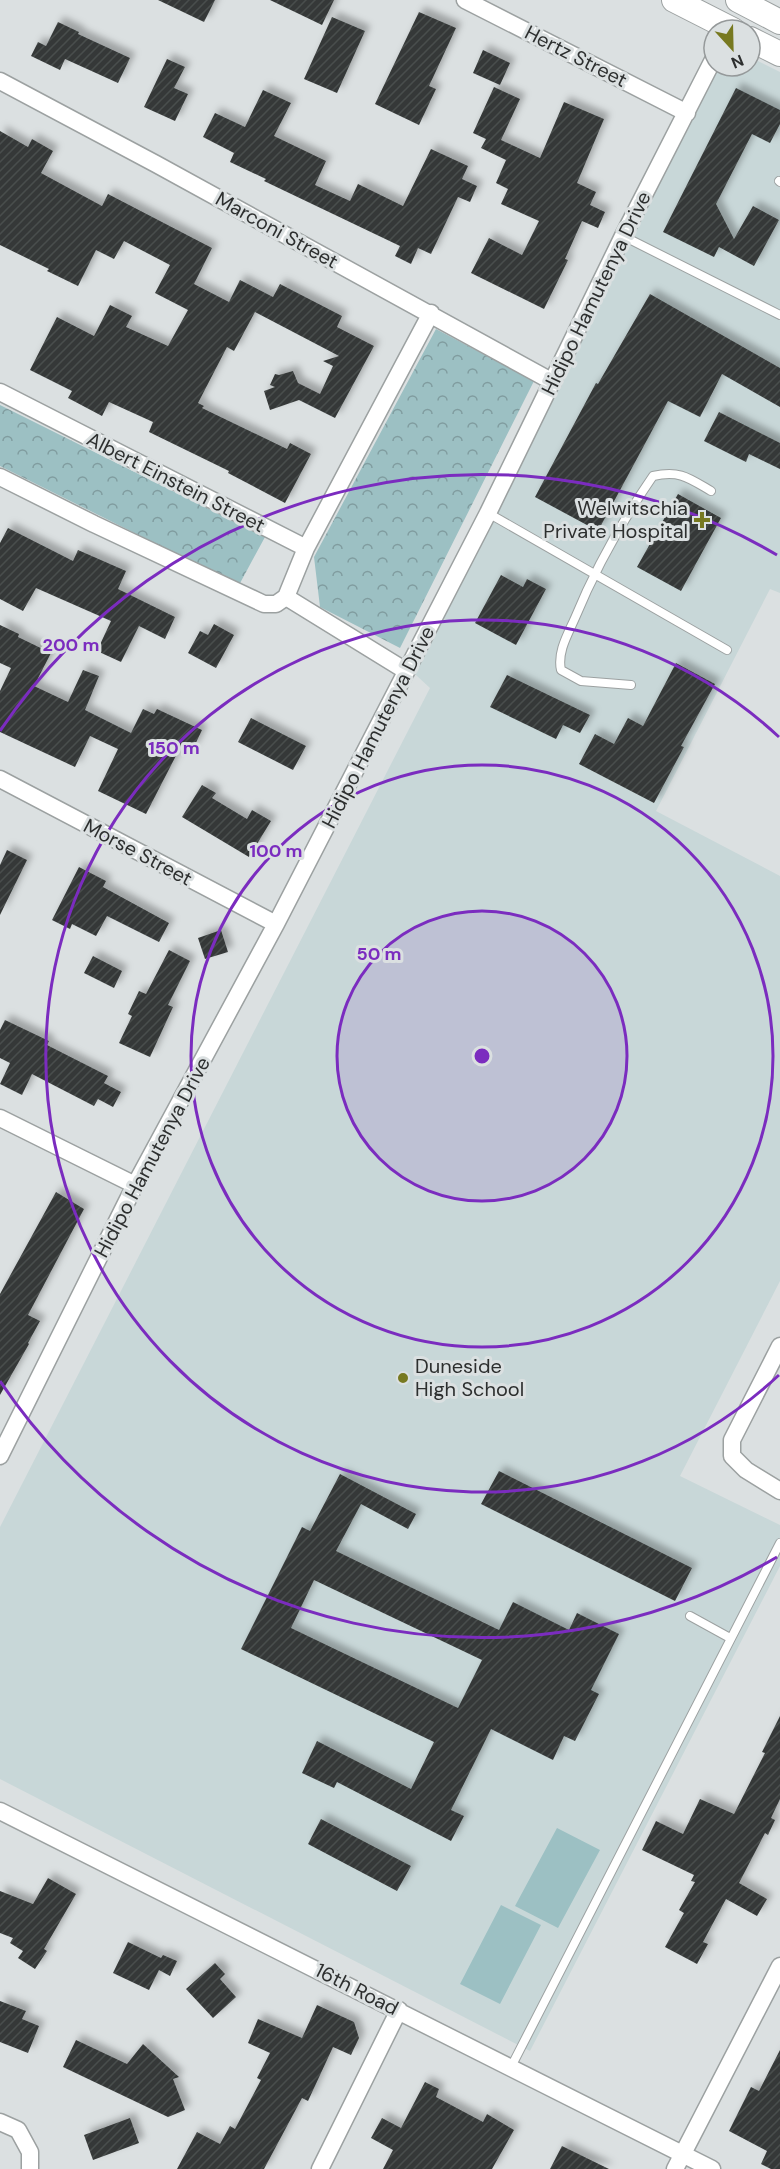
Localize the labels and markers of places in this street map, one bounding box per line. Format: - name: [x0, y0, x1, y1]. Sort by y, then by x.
- place label: Welwitschia Private Hospital: [543, 495, 688, 544]
- marker: Welwitschia Private Hospital: [693, 511, 711, 529]
- centre of rings: [472, 1046, 492, 1066]
- place label: Duneside High School: [415, 1353, 524, 1402]
- marker: Duneside High School: [396, 1371, 410, 1385]

